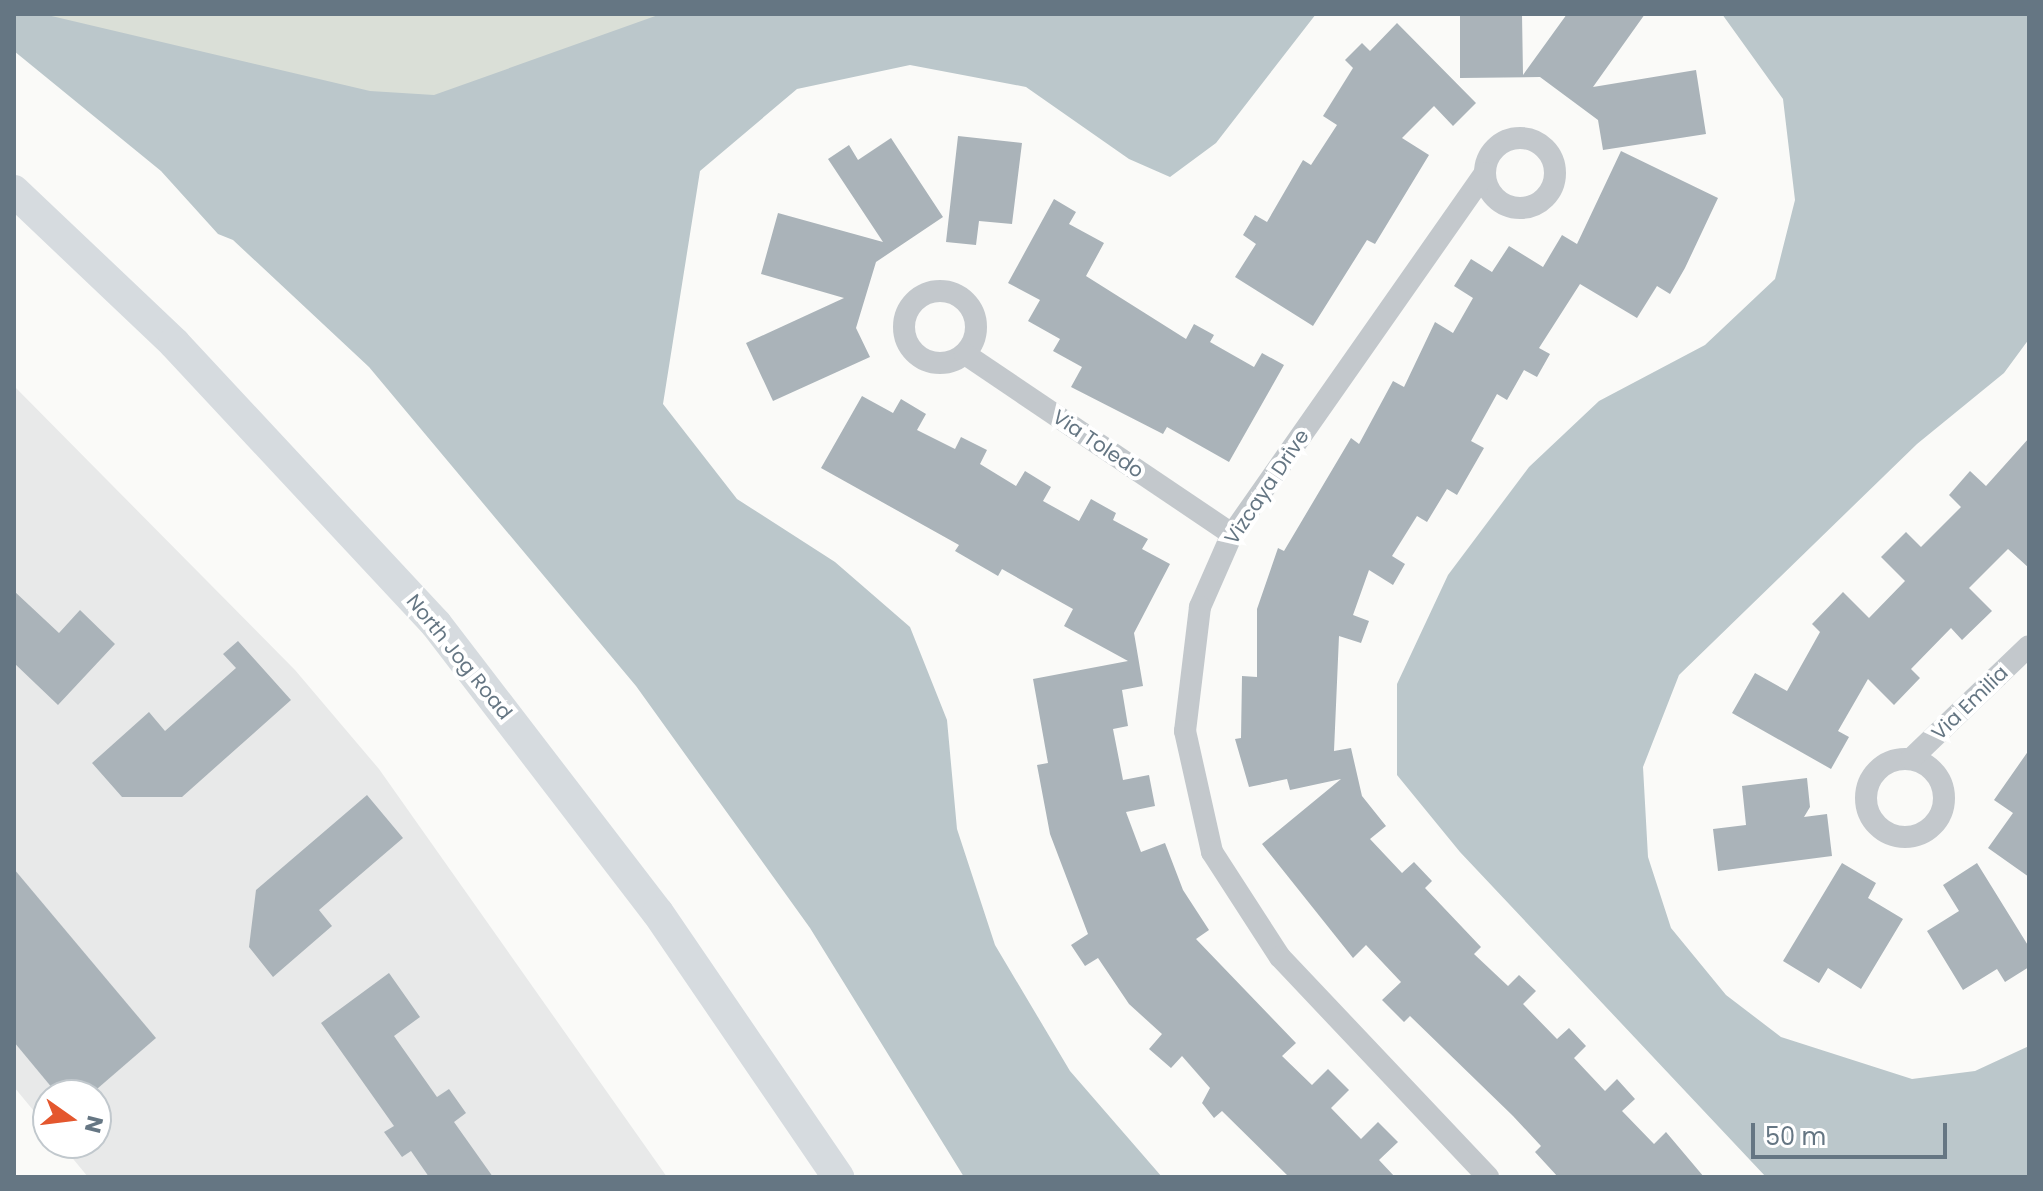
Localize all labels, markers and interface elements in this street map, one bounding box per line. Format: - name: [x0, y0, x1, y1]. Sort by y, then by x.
- street label: Via Toledo: [1048, 405, 1148, 483]
- street label: Vizcaya Drive: [1220, 425, 1314, 549]
- street label: North Jog Road: [401, 590, 517, 724]
- street label: Via Emilia: [1927, 661, 2013, 745]
- north arrow: [32, 1079, 112, 1159]
- scale bar: [1755, 1107, 1951, 1157]
- text: N: [77, 1113, 111, 1136]
- text: 50 m: [1765, 1120, 1826, 1153]

